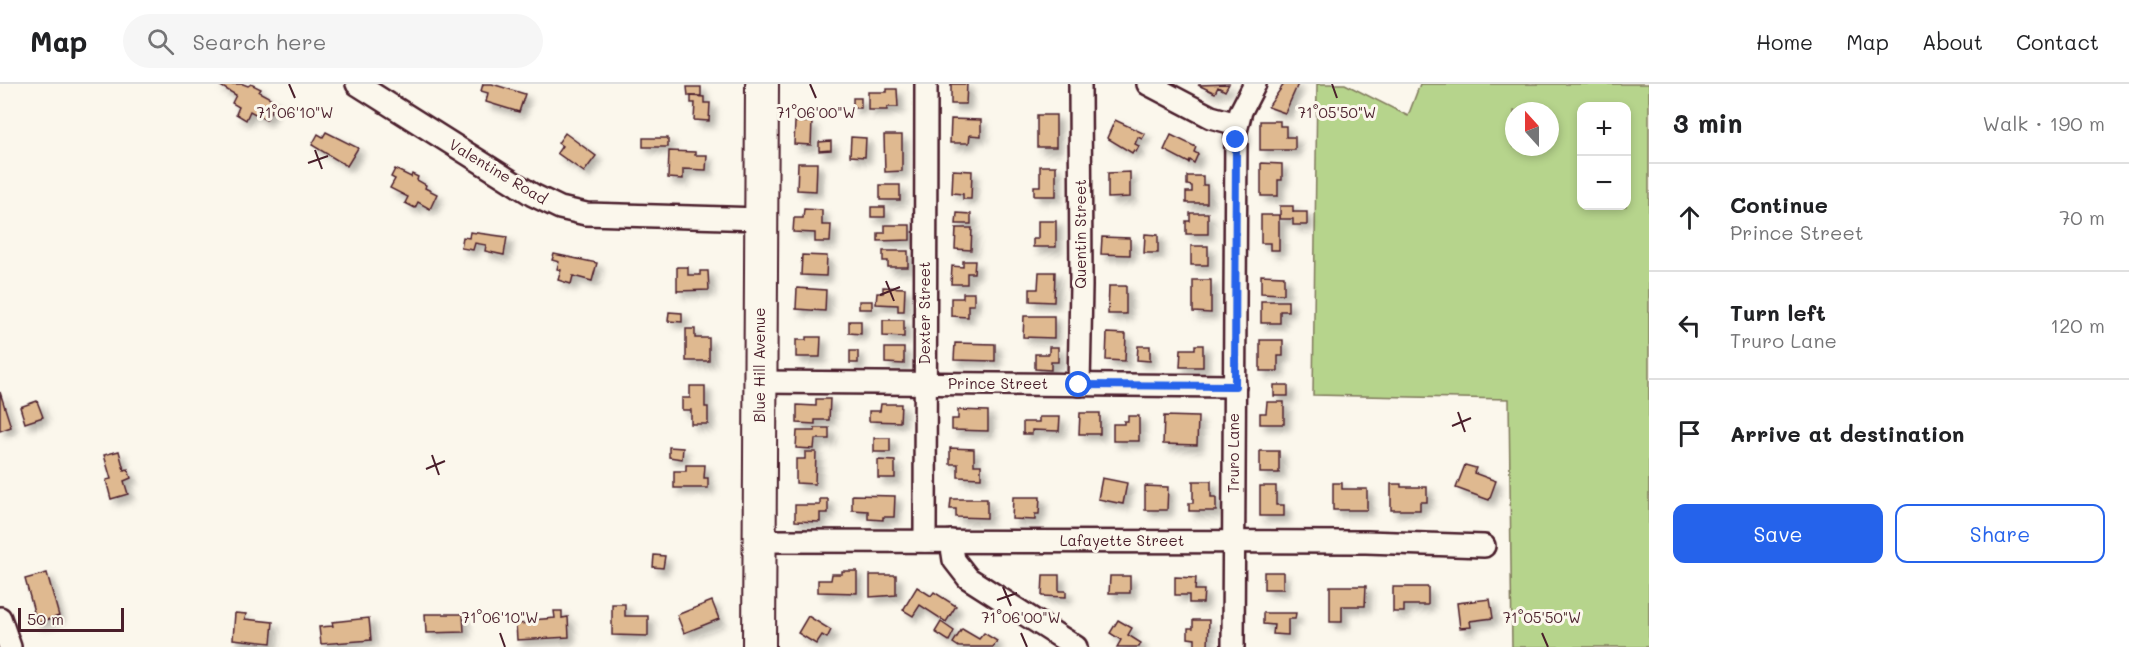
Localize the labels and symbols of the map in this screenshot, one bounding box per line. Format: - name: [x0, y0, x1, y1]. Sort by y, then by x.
- text: 71°06'10"W: [257, 102, 333, 122]
- text: 71°06'00"W: [776, 102, 856, 122]
- text: 71°05'50"W: [1298, 102, 1376, 122]
- north arrow: [1505, 102, 1559, 156]
- route end: [1222, 126, 1248, 152]
- street label: Valentine Road: [446, 134, 551, 208]
- street label: Quentin Street: [1070, 179, 1090, 289]
- street label: Dexter Street: [914, 261, 934, 365]
- street label: Blue Hill Avenue: [749, 308, 769, 422]
- route start: [1065, 371, 1091, 397]
- street label: Prince Street: [948, 373, 1048, 393]
- street label: Truro Lane: [1223, 413, 1243, 493]
- street label: Lafayette Street: [1060, 530, 1184, 550]
- scale bar: [18, 605, 124, 632]
- text: 71°06'10"W: [462, 607, 538, 627]
- text: 71°06'00"W: [981, 607, 1061, 627]
- text: 71°05'50"W: [1503, 607, 1581, 627]

